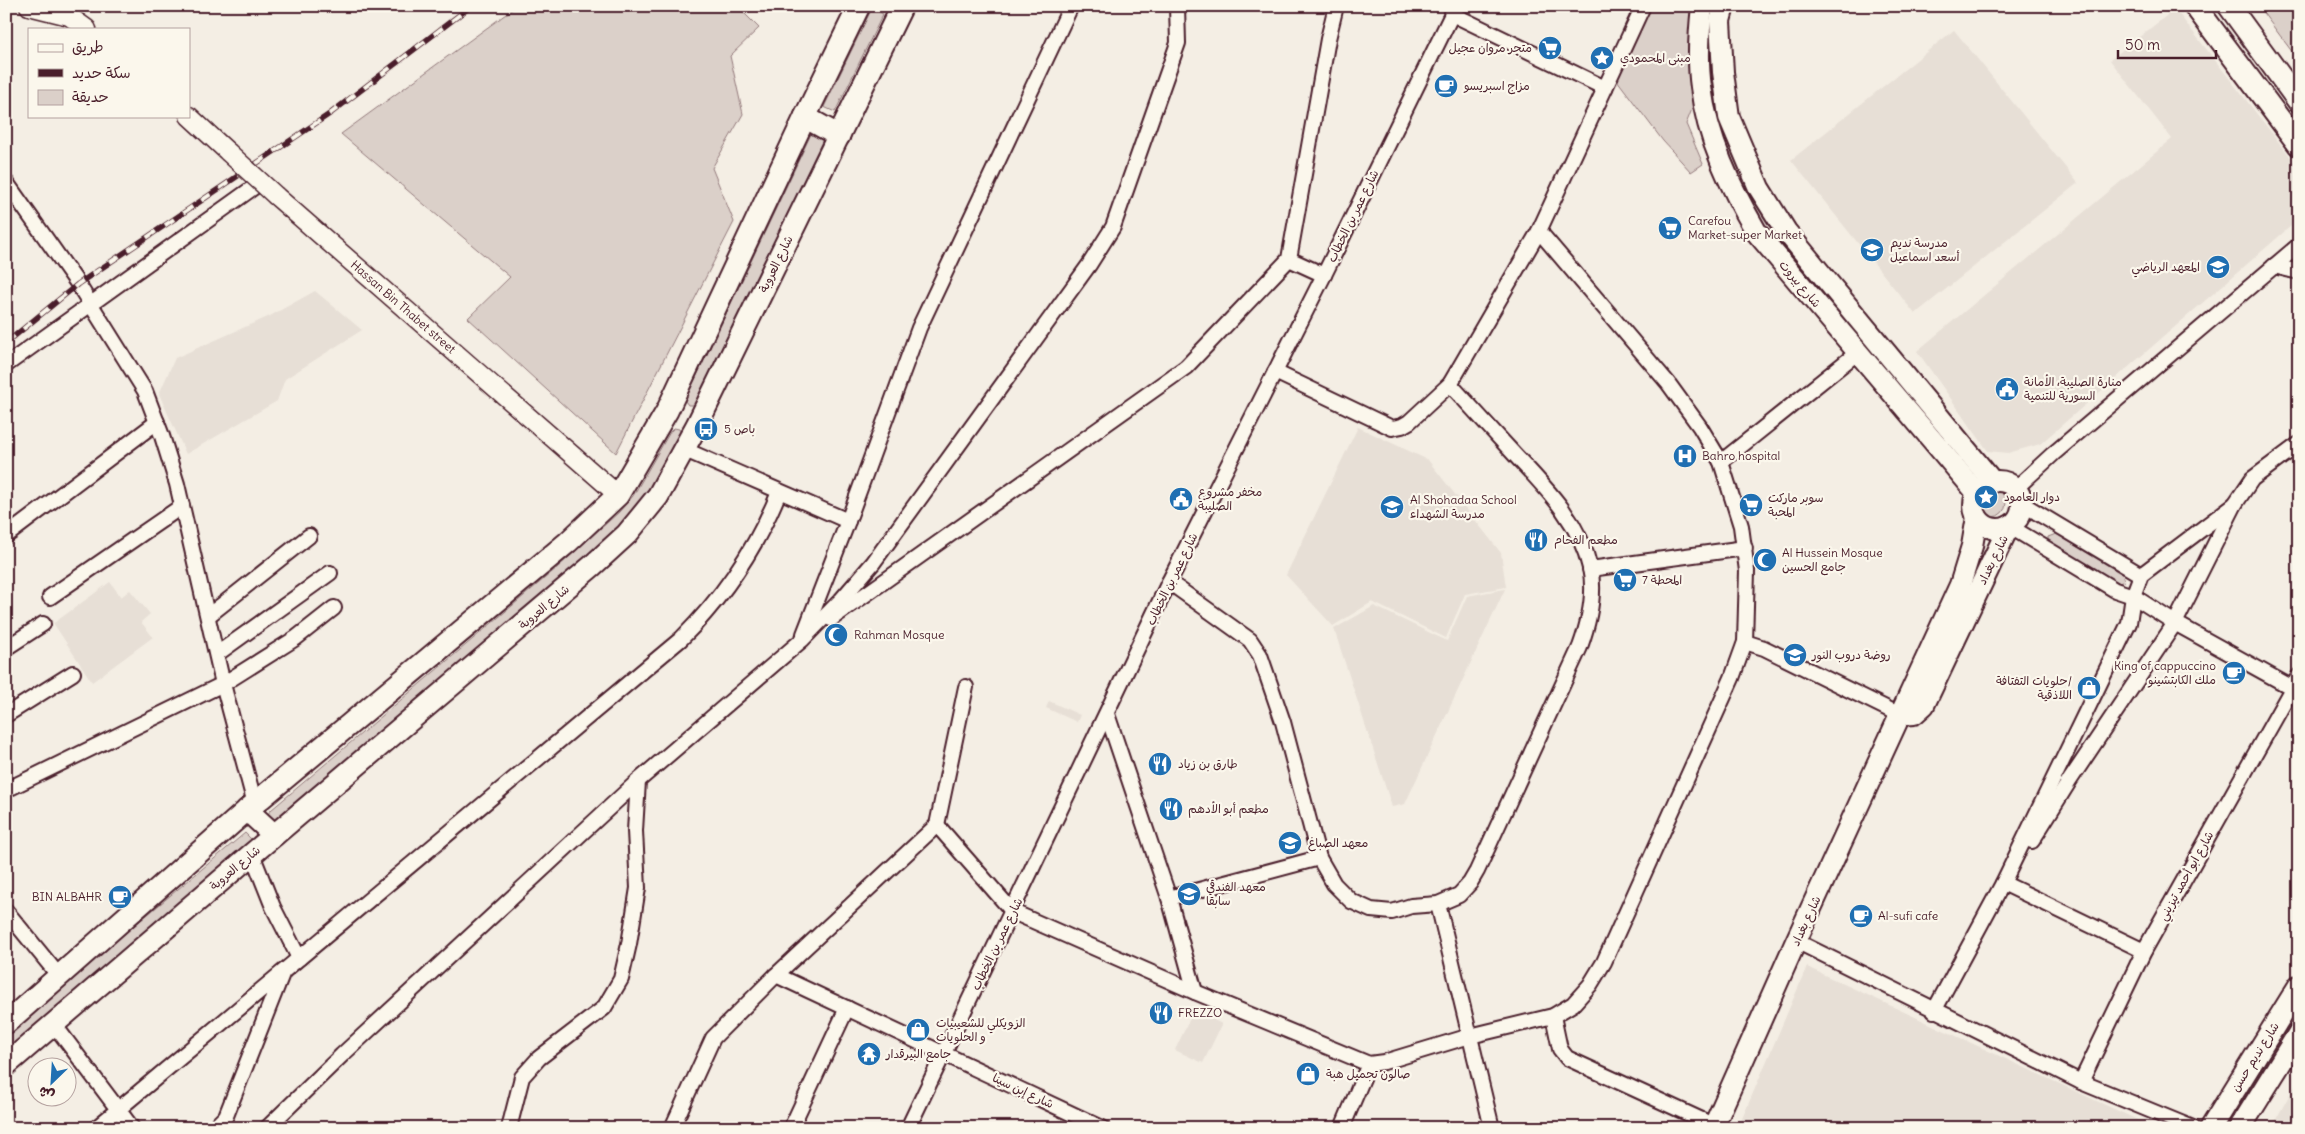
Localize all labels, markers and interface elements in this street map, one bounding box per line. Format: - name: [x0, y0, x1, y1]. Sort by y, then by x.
- legend: [28, 28, 190, 118]
- scale bar: [2118, 28, 2215, 60]
- supermarket icon: متجر مروان عجيل: [1537, 35, 1563, 61]
- text: 50 m: [2125, 35, 2160, 54]
- text: طريق: [72, 37, 104, 56]
- place label: متجر مروان عجيل: [1449, 40, 1532, 56]
- place icon: مبنى المحمودي: [1589, 45, 1615, 71]
- place label: مبنى المحمودي: [1620, 50, 1691, 67]
- text: سكة حديد: [72, 63, 131, 82]
- cafe icon: مزاج اسبريسو: [1433, 73, 1459, 99]
- place label: مزاج اسبريسو: [1463, 78, 1530, 95]
- text: حديقة: [72, 87, 109, 106]
- street label: شارع عمر بن الخطاب: [1324, 167, 1383, 265]
- place label: Carefou Market-super Market: [1688, 213, 1802, 242]
- supermarket icon: Carefou Market-super Market: [1657, 215, 1683, 241]
- street label: شارع العروبة: [755, 233, 798, 296]
- place label: مدرسة نديم أسعد اسماعيل: [1890, 235, 1959, 264]
- school or university icon: مدرسة نديم أسعد اسماعيل: [1859, 237, 1885, 263]
- school or university icon: المعهد الرياضي: [2205, 254, 2231, 280]
- street label: Hassan Bin Thabet street: [348, 257, 459, 356]
- street label: شارع بيروت: [1775, 257, 1824, 312]
- place label: المعهد الرياضي: [2131, 259, 2200, 278]
- place label: منارة الصليبة، الأمانة السورية للتنمية: [2024, 374, 2122, 403]
- public building icon: منارة الصليبة، الأمانة السورية للتنمية: [1994, 376, 2020, 402]
- bus stop icon: باص 5: [693, 416, 719, 442]
- place label: باص 5: [724, 421, 755, 437]
- hospital icon: Bahro hospital: [1672, 443, 1698, 469]
- place label: Bahro hospital: [1702, 448, 1780, 463]
- place label: مخفر مشروع الصليبة: [1198, 484, 1262, 514]
- place icon: دوار العامود: [1973, 484, 1999, 510]
- public building icon: مخفر مشروع الصليبة: [1168, 486, 1194, 512]
- place label: دوار العامود: [2004, 489, 2060, 505]
- place label: سوبر ماركت المحبة: [1768, 490, 1824, 520]
- place label: Al Shohadaa School مدرسة الشهداء: [1410, 492, 1517, 521]
- supermarket icon: سوبر ماركت المحبة: [1738, 492, 1764, 518]
- school or university icon: Al Shohadaa School مدرسة الشهداء: [1379, 494, 1405, 520]
- restaurant icon: مطعم الفحام: [1523, 527, 1549, 553]
- street label: شارع عمر بن الخطاب: [1143, 530, 1202, 628]
- place label: مطعم الفحام: [1554, 532, 1618, 549]
- street label: شارع بغداد: [1974, 532, 2013, 588]
- place label: Al Hussein Mosque جامع الحسين: [1782, 545, 1883, 576]
- mosque icon: Al Hussein Mosque جامع الحسين: [1752, 547, 1778, 573]
- supermarket icon: المحطة 7: [1612, 567, 1638, 593]
- place label: المحطة 7: [1642, 572, 1682, 587]
- street label: شارع العروبة: [515, 581, 573, 634]
- mosque icon: Rahman Mosque: [823, 622, 849, 648]
- place label: Rahman Mosque: [854, 627, 944, 642]
- school or university icon: روضة دروب النور: [1782, 642, 1808, 668]
- place label: روضة دروب النور: [1811, 647, 1891, 663]
- place label: King of cappuccino ملك الكابتشينو: [2114, 658, 2216, 688]
- cafe icon: King of cappuccino ملك الكابتشينو: [2221, 660, 2247, 686]
- place label: حلويات التفتافة/ اللاذقية: [1996, 673, 2072, 702]
- shop icon: حلويات التفتافة/ اللاذقية: [2076, 675, 2102, 701]
- restaurant icon: طارق بن زياد: [1147, 751, 1173, 777]
- place label: طارق بن زياد: [1178, 756, 1238, 772]
- restaurant icon: مطعم أبو الأدهم: [1158, 796, 1184, 822]
- place label: مطعم أبو الأدهم: [1188, 801, 1269, 818]
- street label: شارع ابو أحمد تيزيني: [2155, 828, 2220, 925]
- school or university icon: معهد الصباغ: [1277, 830, 1303, 856]
- place label: معهد الصباغ: [1308, 835, 1368, 852]
- street label: شارع العروبة: [206, 842, 264, 895]
- place label: معهد الفندقي سابقا: [1206, 879, 1266, 909]
- school or university icon: معهد الفندقي سابقا: [1176, 881, 1202, 907]
- cafe icon: BIN ALBAHR: [107, 884, 133, 910]
- place label: BIN ALBAHR: [32, 889, 102, 904]
- street label: شارع بغداد: [1787, 893, 1825, 949]
- street label: شارع عمر بن الخطاب: [968, 895, 1027, 993]
- cafe icon: Al-sufi cafe: [1848, 903, 1874, 929]
- place label: Al-sufi cafe: [1878, 908, 1938, 923]
- restaurant icon: FREZZO: [1148, 1000, 1174, 1026]
- place label: FREZZO: [1178, 1005, 1222, 1020]
- place label: الزويكلي للشعيبيات و الحلويات: [936, 1015, 1026, 1045]
- shop icon: الزويكلي للشعيبيات و الحلويات: [905, 1017, 931, 1043]
- street label: شارع نديم حسن: [2227, 1019, 2284, 1095]
- temple icon: جامع البيرقدار: [856, 1041, 882, 1067]
- place label: جامع البيرقدار: [885, 1046, 951, 1063]
- north arrow: [28, 1056, 78, 1106]
- shop icon: صالون تجميل هبة: [1295, 1061, 1321, 1087]
- place label: صالون تجميل هبة: [1326, 1066, 1410, 1082]
- street label: شارع إبن سينا: [989, 1070, 1056, 1113]
- text: ش: [36, 1082, 57, 1105]

